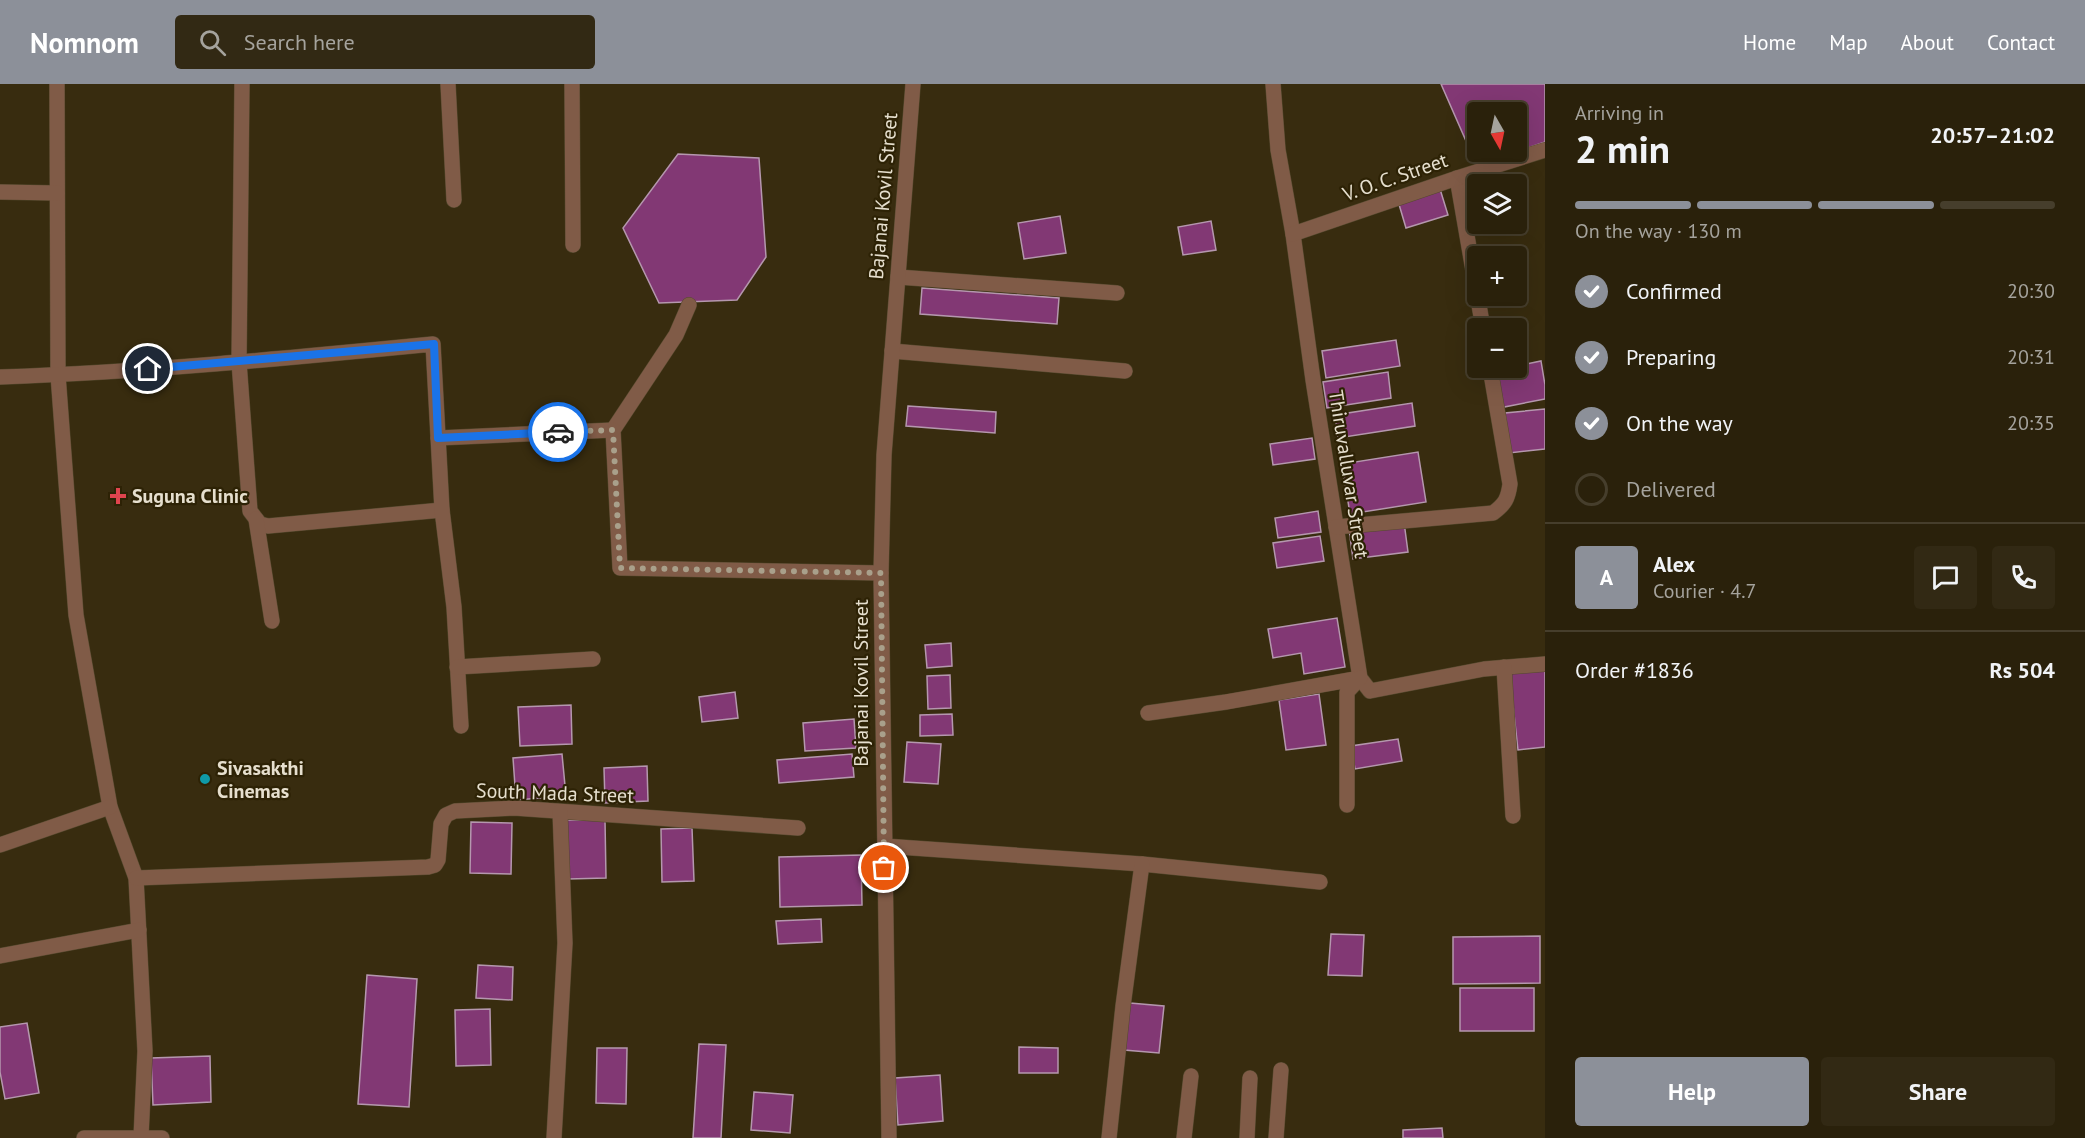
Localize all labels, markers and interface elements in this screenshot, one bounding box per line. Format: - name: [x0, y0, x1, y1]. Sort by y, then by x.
- search box: [175, 15, 595, 69]
- text: Nomnom: [30, 24, 139, 61]
- icon: search: [196, 26, 229, 59]
- text: Search here: [244, 28, 355, 56]
- text: Home: [1743, 29, 1796, 56]
- text: Map: [1829, 29, 1868, 56]
- text: About: [1901, 29, 1954, 56]
- text: Contact: [1987, 29, 2055, 56]
- text: Arriving in: [1575, 100, 1664, 126]
- north arrow: [1467, 102, 1527, 162]
- map controls: [1467, 102, 1527, 378]
- street label: Bajanai Kovil Street: [863, 111, 903, 281]
- text: 20:57–21:02: [1930, 121, 2055, 149]
- text: 2 min: [1575, 123, 1670, 174]
- street label: V. O. C. Street: [1338, 147, 1451, 207]
- button: layers: [1467, 174, 1527, 234]
- text: On the way · 130 m: [1575, 218, 1742, 244]
- button: +: [1467, 246, 1527, 306]
- icon: check: [1575, 275, 1608, 308]
- text: Confirmed: [1626, 277, 1722, 305]
- text: 20:30: [2007, 278, 2055, 304]
- button: −: [1467, 318, 1527, 378]
- icon: check: [1575, 341, 1608, 374]
- pin: [122, 343, 173, 394]
- text: Preparing: [1626, 343, 1716, 371]
- text: 20:31: [2007, 344, 2055, 370]
- icon: home: [131, 352, 164, 385]
- street label: Thiruvalluvar Street: [1323, 388, 1375, 560]
- courier: [528, 402, 588, 462]
- icon: check: [1575, 407, 1608, 440]
- text: On the way: [1626, 409, 1733, 437]
- text: 20:35: [2007, 410, 2055, 436]
- icon: car: [542, 416, 575, 449]
- text: Delivered: [1626, 475, 1716, 503]
- place label: Suguna Clinic: [132, 483, 248, 509]
- marker: Suguna Clinic: [109, 487, 127, 505]
- button: chat: [1914, 546, 1977, 609]
- button: phone: [1992, 546, 2055, 609]
- text: Alex: [1653, 550, 1695, 578]
- text: A: [1600, 563, 1613, 591]
- text: Courier · 4.7: [1653, 578, 1756, 604]
- street label: Bajanai Kovil Street: [848, 599, 874, 767]
- text: Order #1836: [1575, 656, 1694, 684]
- text: Rs 504: [1989, 656, 2055, 684]
- place label: Sivasakthi Cinemas: [217, 755, 304, 804]
- marker: Sivasakthi Cinemas: [198, 772, 212, 786]
- street label: South Mada Street: [476, 777, 635, 809]
- pin: [858, 842, 909, 893]
- icon: bag: [867, 851, 900, 884]
- button: Help: [1575, 1057, 1809, 1126]
- button: Share: [1821, 1057, 2055, 1126]

